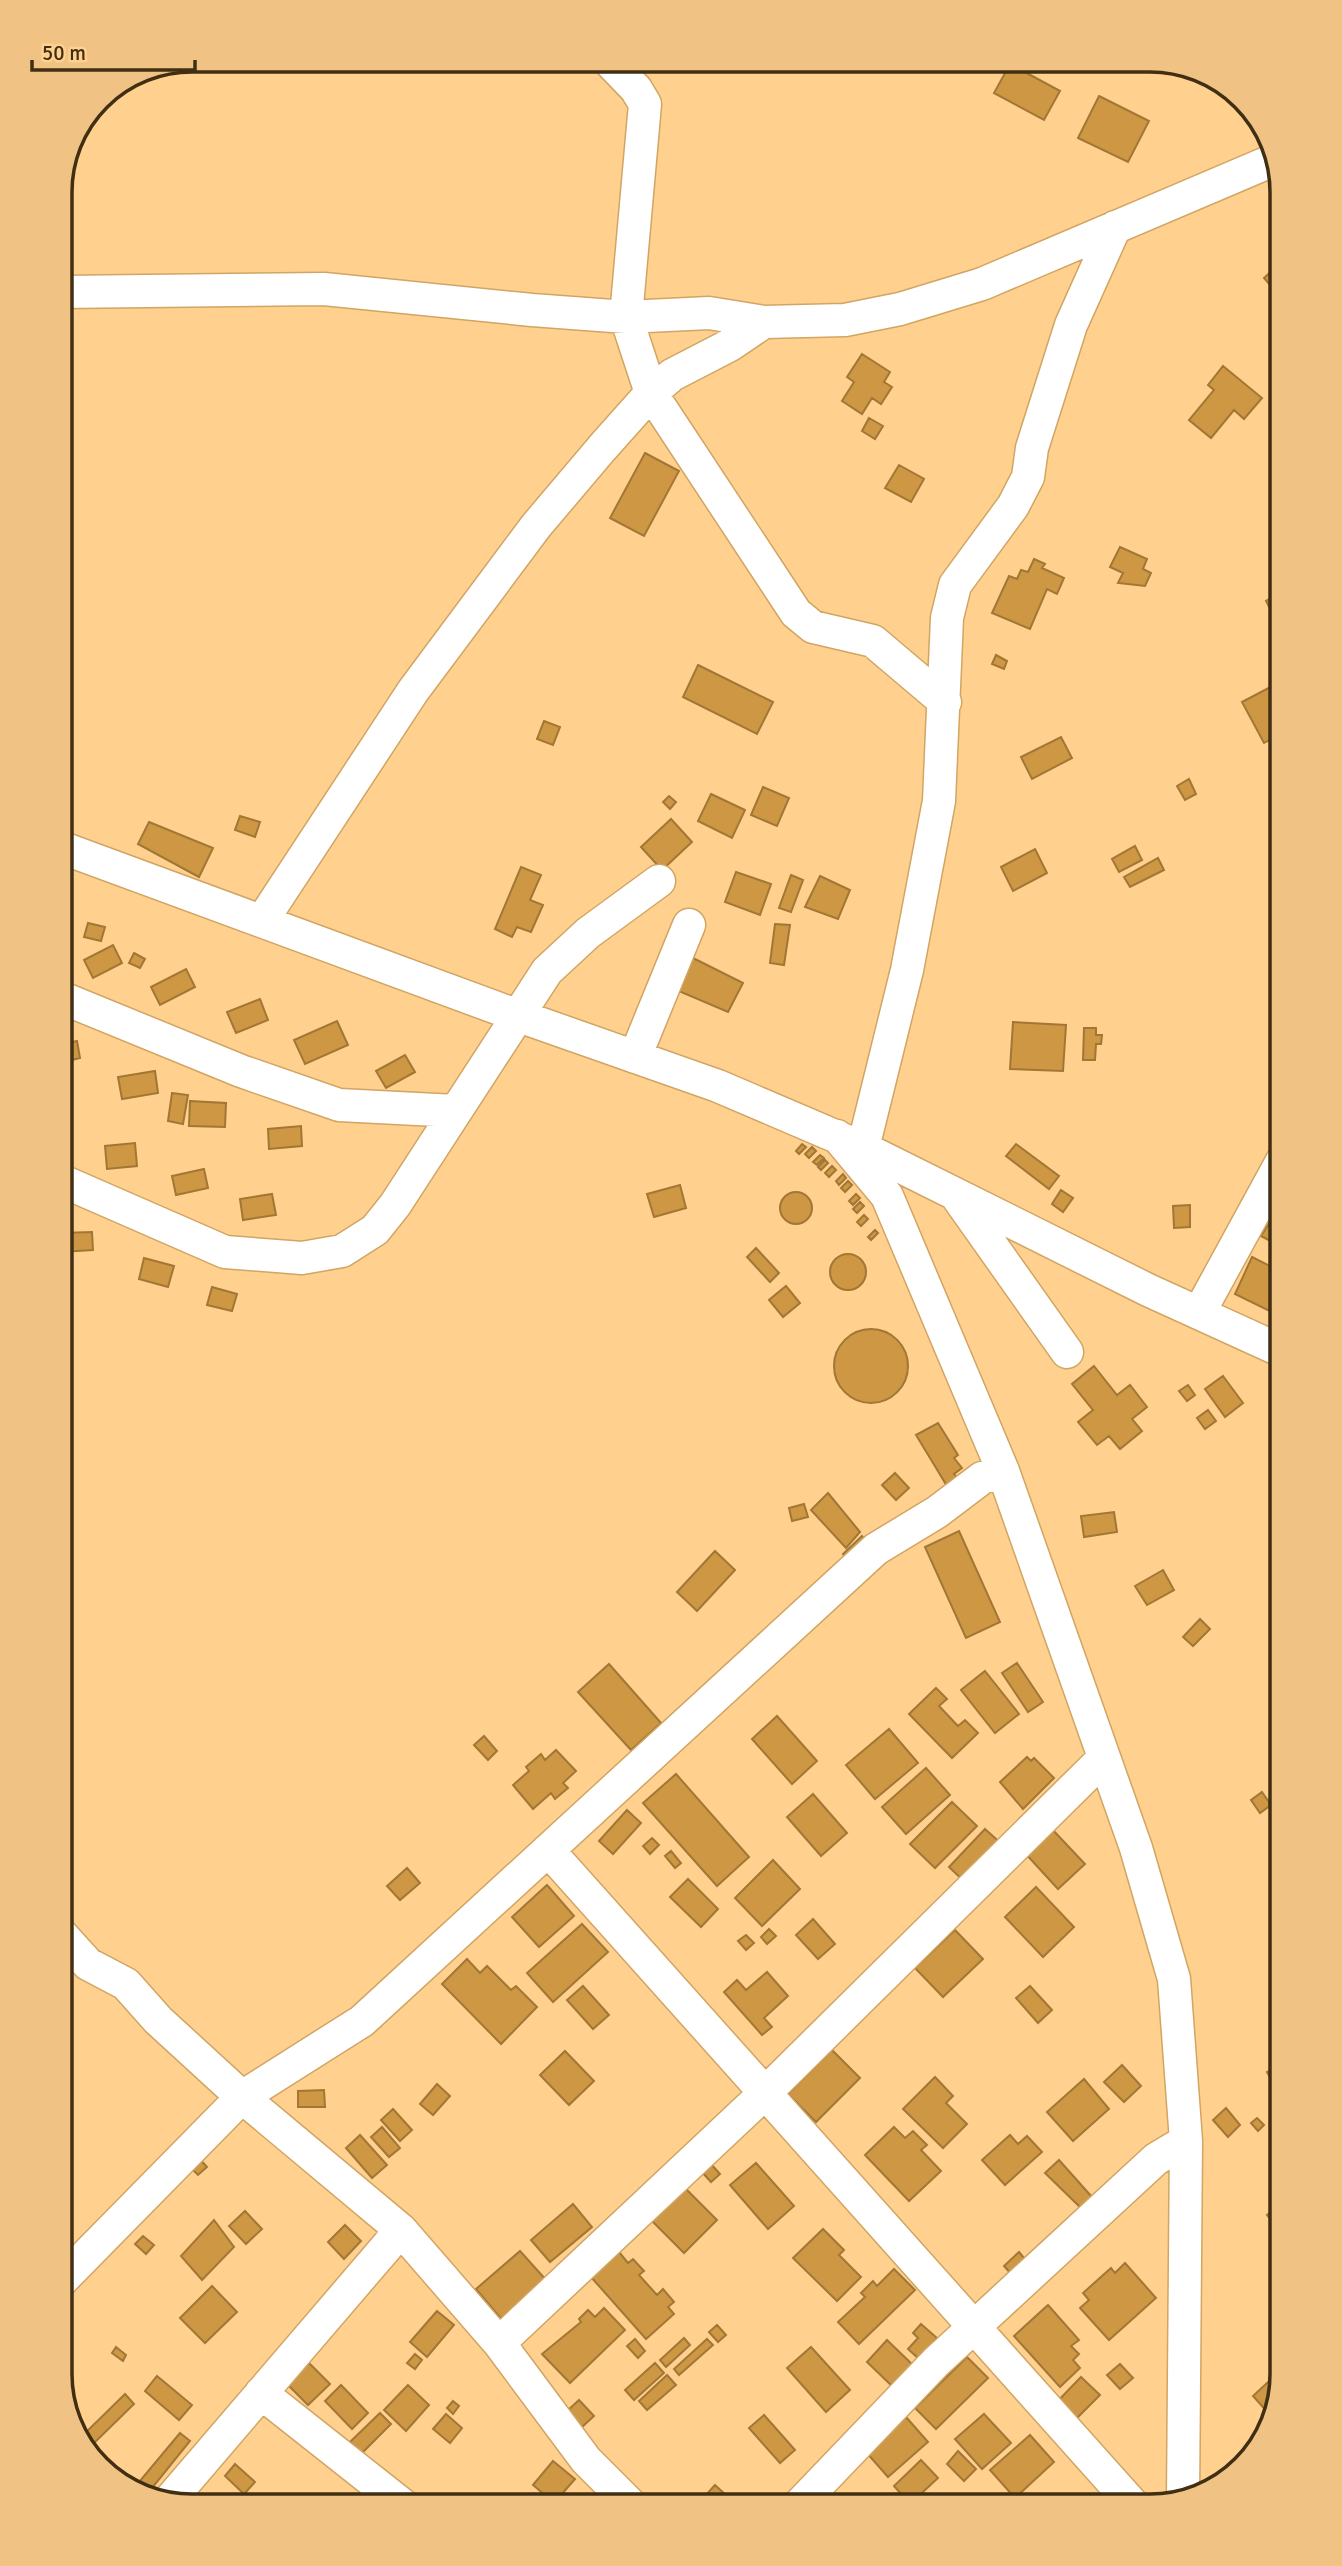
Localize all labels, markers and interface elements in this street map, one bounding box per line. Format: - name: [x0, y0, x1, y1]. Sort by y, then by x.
- scale bar: [32, 28, 194, 72]
- text: 50 m: [42, 40, 86, 66]

